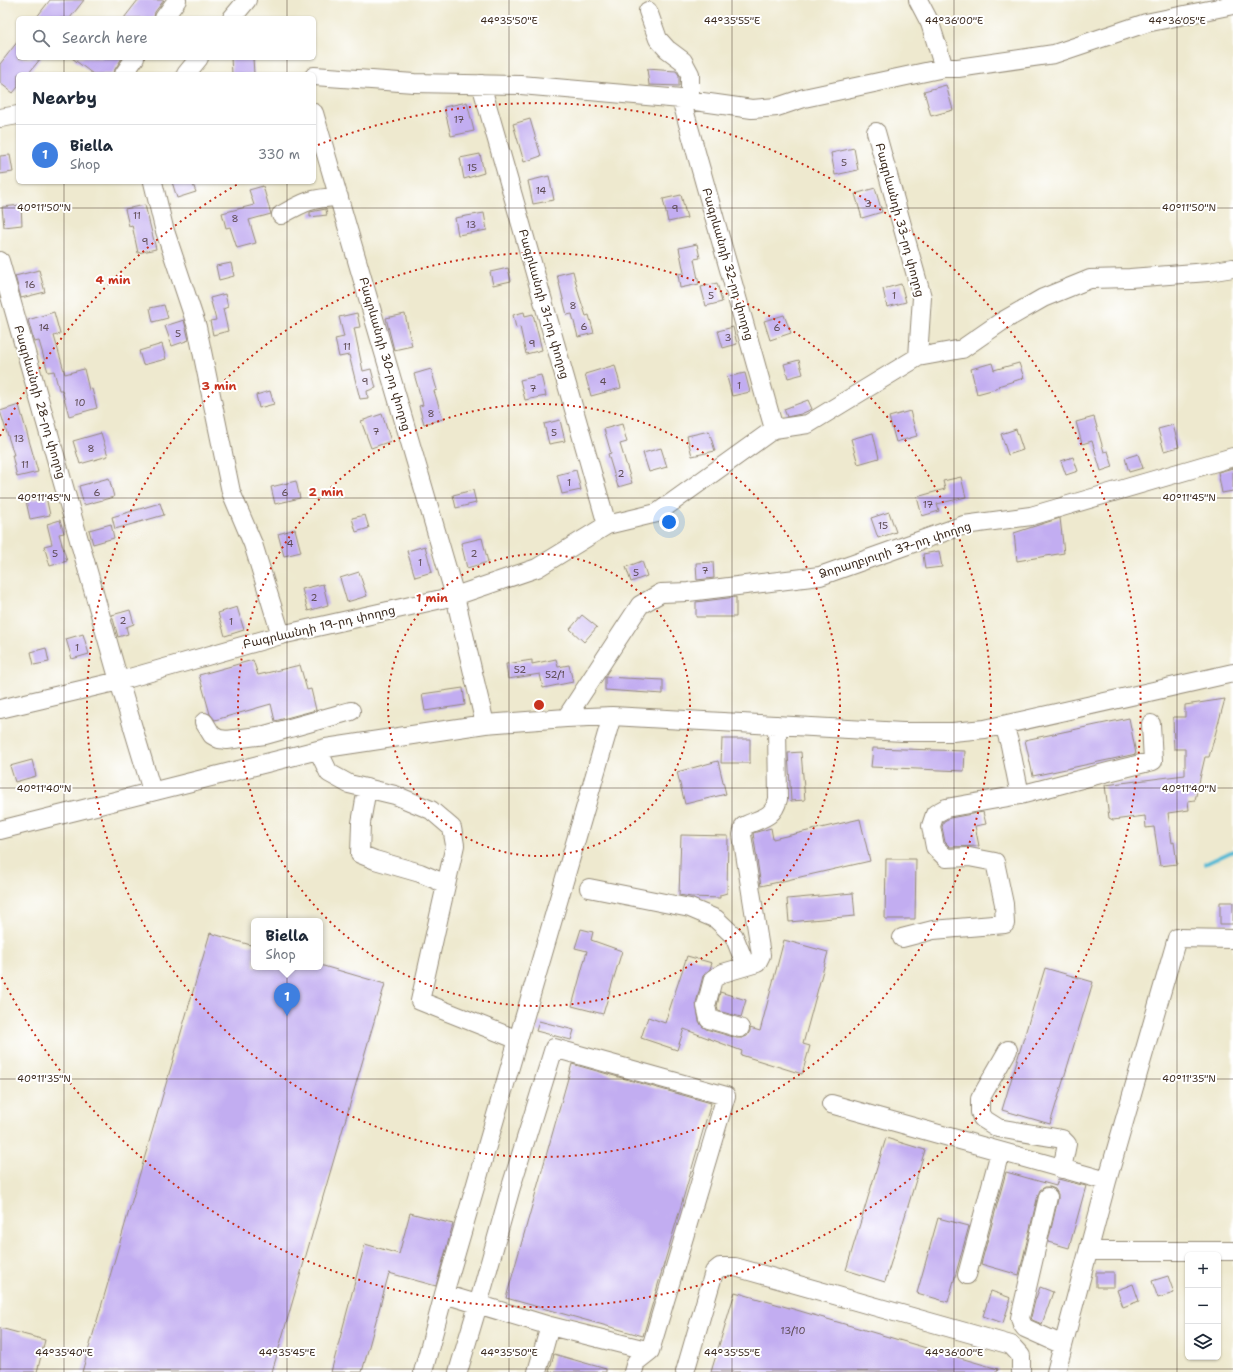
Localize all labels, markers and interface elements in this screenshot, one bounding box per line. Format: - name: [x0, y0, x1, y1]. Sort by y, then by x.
- text: 44°35'50"E: [480, 14, 538, 27]
- text: 44°35'55"E: [704, 14, 760, 27]
- text: 44°36'00"E: [925, 14, 983, 27]
- text: 44°36'05"E: [1148, 14, 1206, 27]
- search box: [16, 16, 316, 60]
- icon: search: [30, 27, 52, 49]
- text: Search here: [62, 28, 148, 48]
- text: Nearby: [32, 87, 97, 109]
- house number: 17: [454, 113, 464, 126]
- text: Biella: [70, 136, 113, 156]
- street label: Բագրևանդի 33-րդ փողոց: [872, 141, 928, 299]
- text: 1: [42, 146, 48, 163]
- text: 330 m: [258, 146, 300, 163]
- text: Shop: [70, 156, 100, 173]
- house number: 5: [841, 156, 847, 169]
- house number: 15: [467, 161, 477, 174]
- house number: 14: [536, 184, 546, 197]
- street label: Բագրևանդի 32-րդ փողոց: [699, 186, 757, 342]
- house number: 3: [865, 197, 872, 210]
- text: 40°11'50"N: [17, 201, 71, 214]
- text: 40°11'50"N: [1162, 201, 1216, 214]
- house number: 9: [672, 202, 679, 215]
- house number: 11: [133, 209, 141, 222]
- house number: 8: [232, 212, 239, 225]
- house number: 13: [466, 218, 476, 231]
- street label: Բագրևանդի 31-րդ փողոց: [515, 227, 573, 381]
- house number: 9: [142, 235, 149, 248]
- text: 4 min: [96, 272, 131, 288]
- street label: Բագրևանդի 30-րդ փողոց: [355, 275, 415, 433]
- house number: 16: [25, 278, 35, 291]
- house number: 5: [708, 289, 714, 302]
- house number: 1: [892, 289, 896, 302]
- house number: 8: [570, 299, 577, 312]
- house number: 6: [581, 320, 588, 333]
- house number: 14: [39, 321, 49, 334]
- house number: 6: [774, 321, 781, 334]
- street label: Բագրևանդի 28-րդ փողոց: [10, 323, 70, 481]
- house number: 5: [175, 327, 181, 340]
- house number: 3: [725, 331, 731, 343]
- house number: 9: [529, 337, 536, 350]
- house number: 11: [343, 340, 351, 353]
- house number: 9: [362, 375, 369, 388]
- house number: 4: [600, 375, 607, 388]
- text: 3 min: [202, 378, 237, 394]
- house number: 1: [737, 379, 741, 392]
- house number: 7: [530, 382, 537, 395]
- house number: 10: [75, 396, 85, 409]
- house number: 8: [428, 407, 435, 420]
- house number: 7: [373, 425, 380, 438]
- house number: 5: [551, 426, 557, 439]
- house number: 13: [14, 432, 24, 445]
- house number: 8: [88, 442, 95, 455]
- house number: 11: [21, 458, 29, 471]
- house number: 2: [618, 467, 625, 480]
- house number: 1: [567, 476, 571, 489]
- text: 2 min: [309, 484, 344, 500]
- house number: 6: [94, 486, 101, 499]
- house number: 6: [282, 486, 289, 499]
- text: 40°11'45"N: [17, 491, 71, 504]
- text: 40°11'45"N: [1162, 491, 1216, 504]
- house number: 17: [923, 498, 933, 511]
- your location: [659, 512, 679, 532]
- street label: Ձորաղբյուրի 37-րդ փողոց: [817, 518, 973, 582]
- house number: 15: [878, 519, 888, 532]
- house number: 4: [287, 537, 294, 550]
- house number: 5: [52, 547, 58, 560]
- house number: 2: [471, 547, 478, 560]
- house number: 1: [418, 556, 422, 569]
- house number: 7: [702, 564, 709, 577]
- house number: 5: [633, 566, 639, 579]
- text: 1 min: [416, 590, 448, 606]
- house number: 2: [311, 591, 318, 604]
- street label: Բագրևանդի 19-րդ փողոց: [241, 602, 397, 652]
- house number: 2: [120, 614, 127, 627]
- house number: 1: [229, 615, 233, 628]
- house number: 1: [75, 641, 79, 654]
- house number: 52: [514, 663, 526, 676]
- house number: 52/1: [545, 668, 565, 681]
- centre of rings: [532, 698, 546, 712]
- text: 40°11'40"N: [17, 782, 71, 795]
- text: 40°11'40"N: [1162, 782, 1216, 795]
- popup: [251, 918, 323, 970]
- text: Biella: [265, 926, 309, 946]
- text: Shop: [265, 946, 296, 963]
- pin: 1: [274, 983, 300, 1016]
- text: 40°11'35"N: [17, 1072, 71, 1085]
- text: 40°11'35"N: [1162, 1072, 1216, 1085]
- map controls: [1185, 1252, 1221, 1360]
- button: +: [1185, 1252, 1221, 1288]
- button: −: [1185, 1288, 1221, 1324]
- house number: 13/10: [781, 1324, 805, 1337]
- button: layers: [1185, 1324, 1221, 1360]
- text: 44°35'40"E: [35, 1346, 93, 1359]
- text: 44°35'45"E: [259, 1346, 315, 1359]
- text: 44°35'50"E: [480, 1346, 538, 1359]
- text: 44°35'55"E: [704, 1346, 760, 1359]
- text: 44°36'00"E: [925, 1346, 983, 1359]

